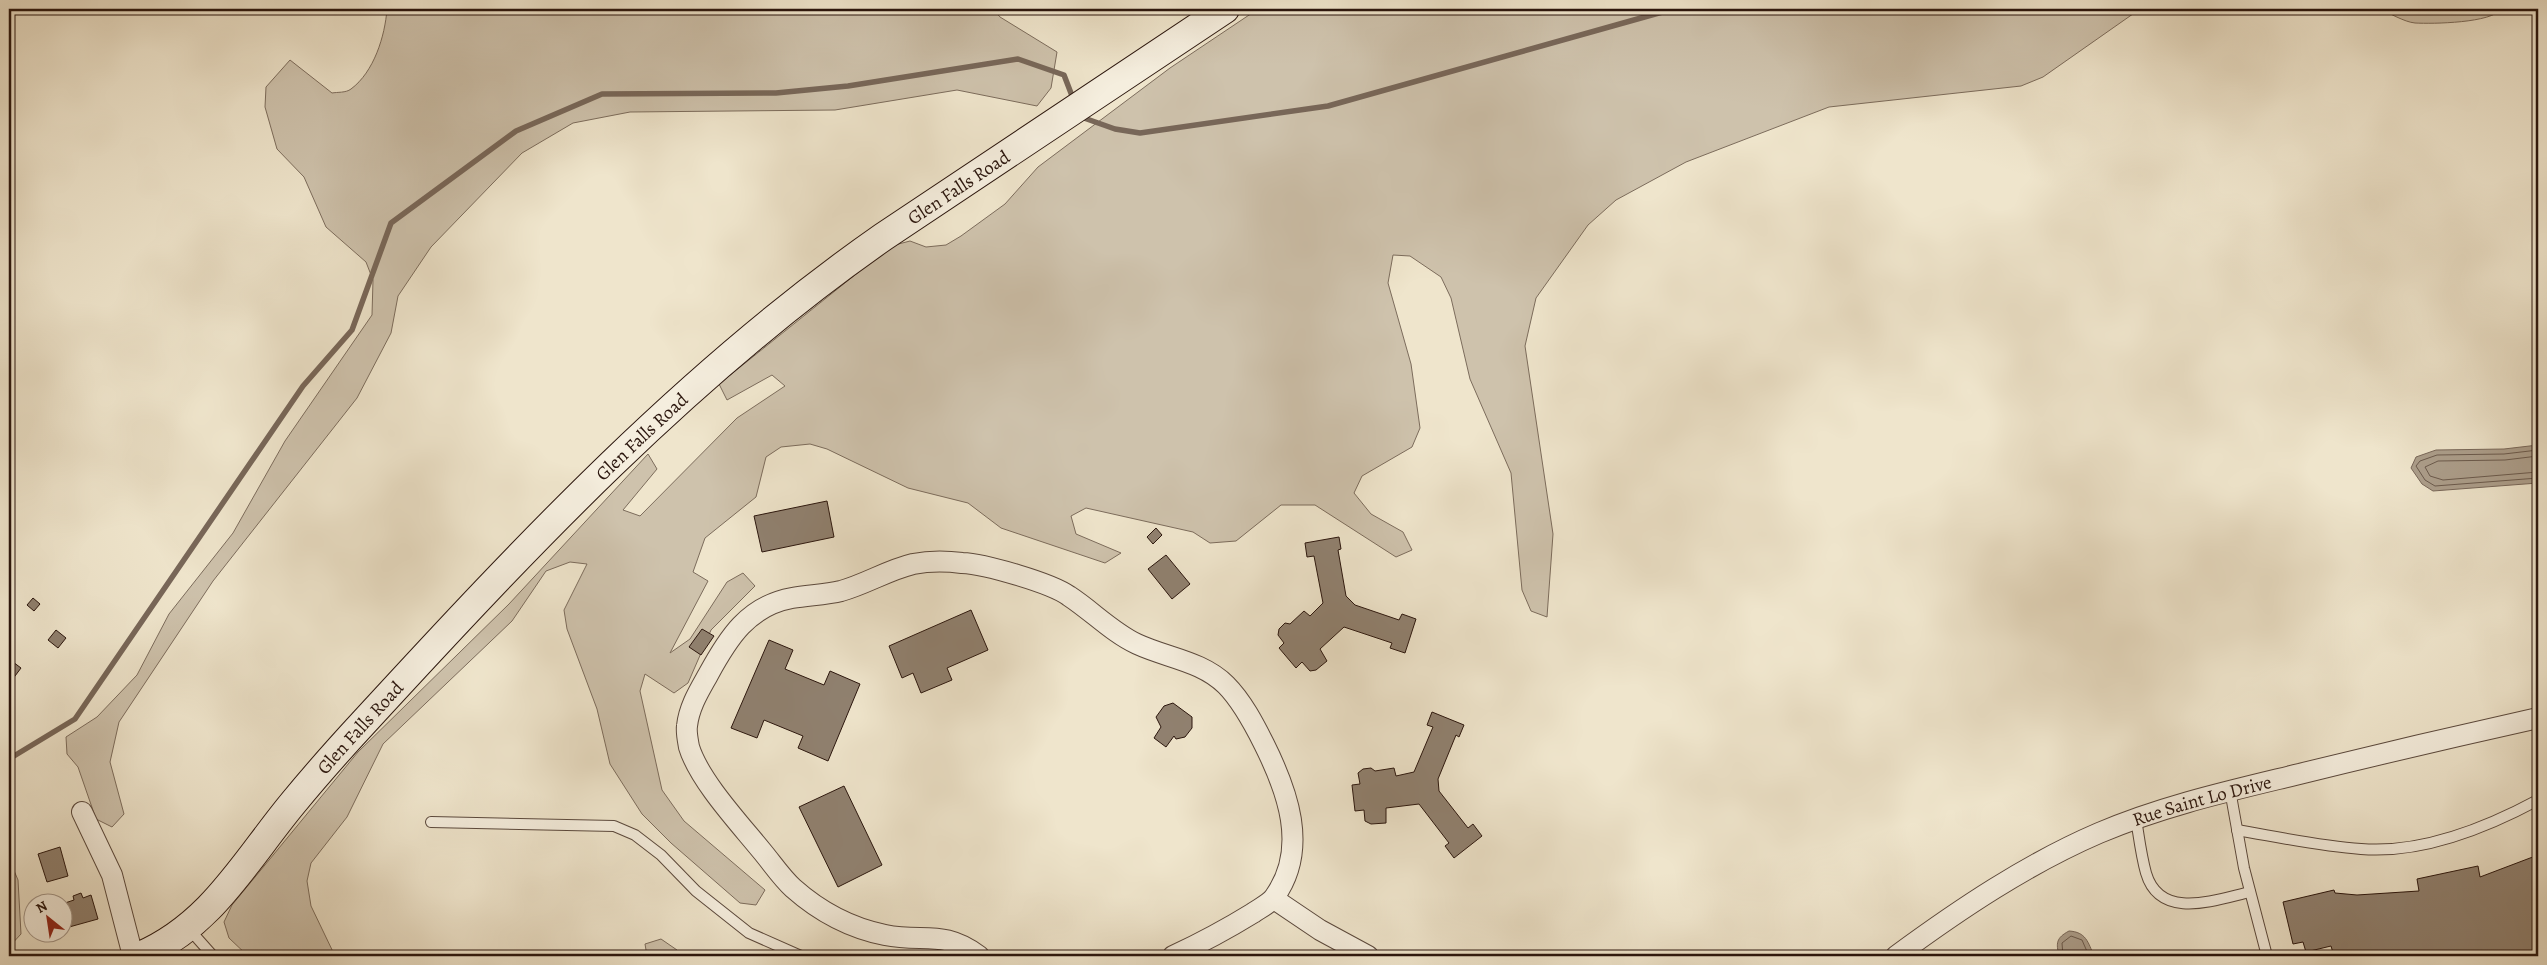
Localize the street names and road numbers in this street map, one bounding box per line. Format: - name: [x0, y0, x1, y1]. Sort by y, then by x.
- street label: Glen Falls Road: [903, 144, 1016, 231]
- street label: Glen Falls Road: [590, 387, 694, 487]
- street label: Glen Falls Road: [311, 675, 410, 780]
- street label: Rue Saint Lo Drive: [2129, 769, 2274, 833]

